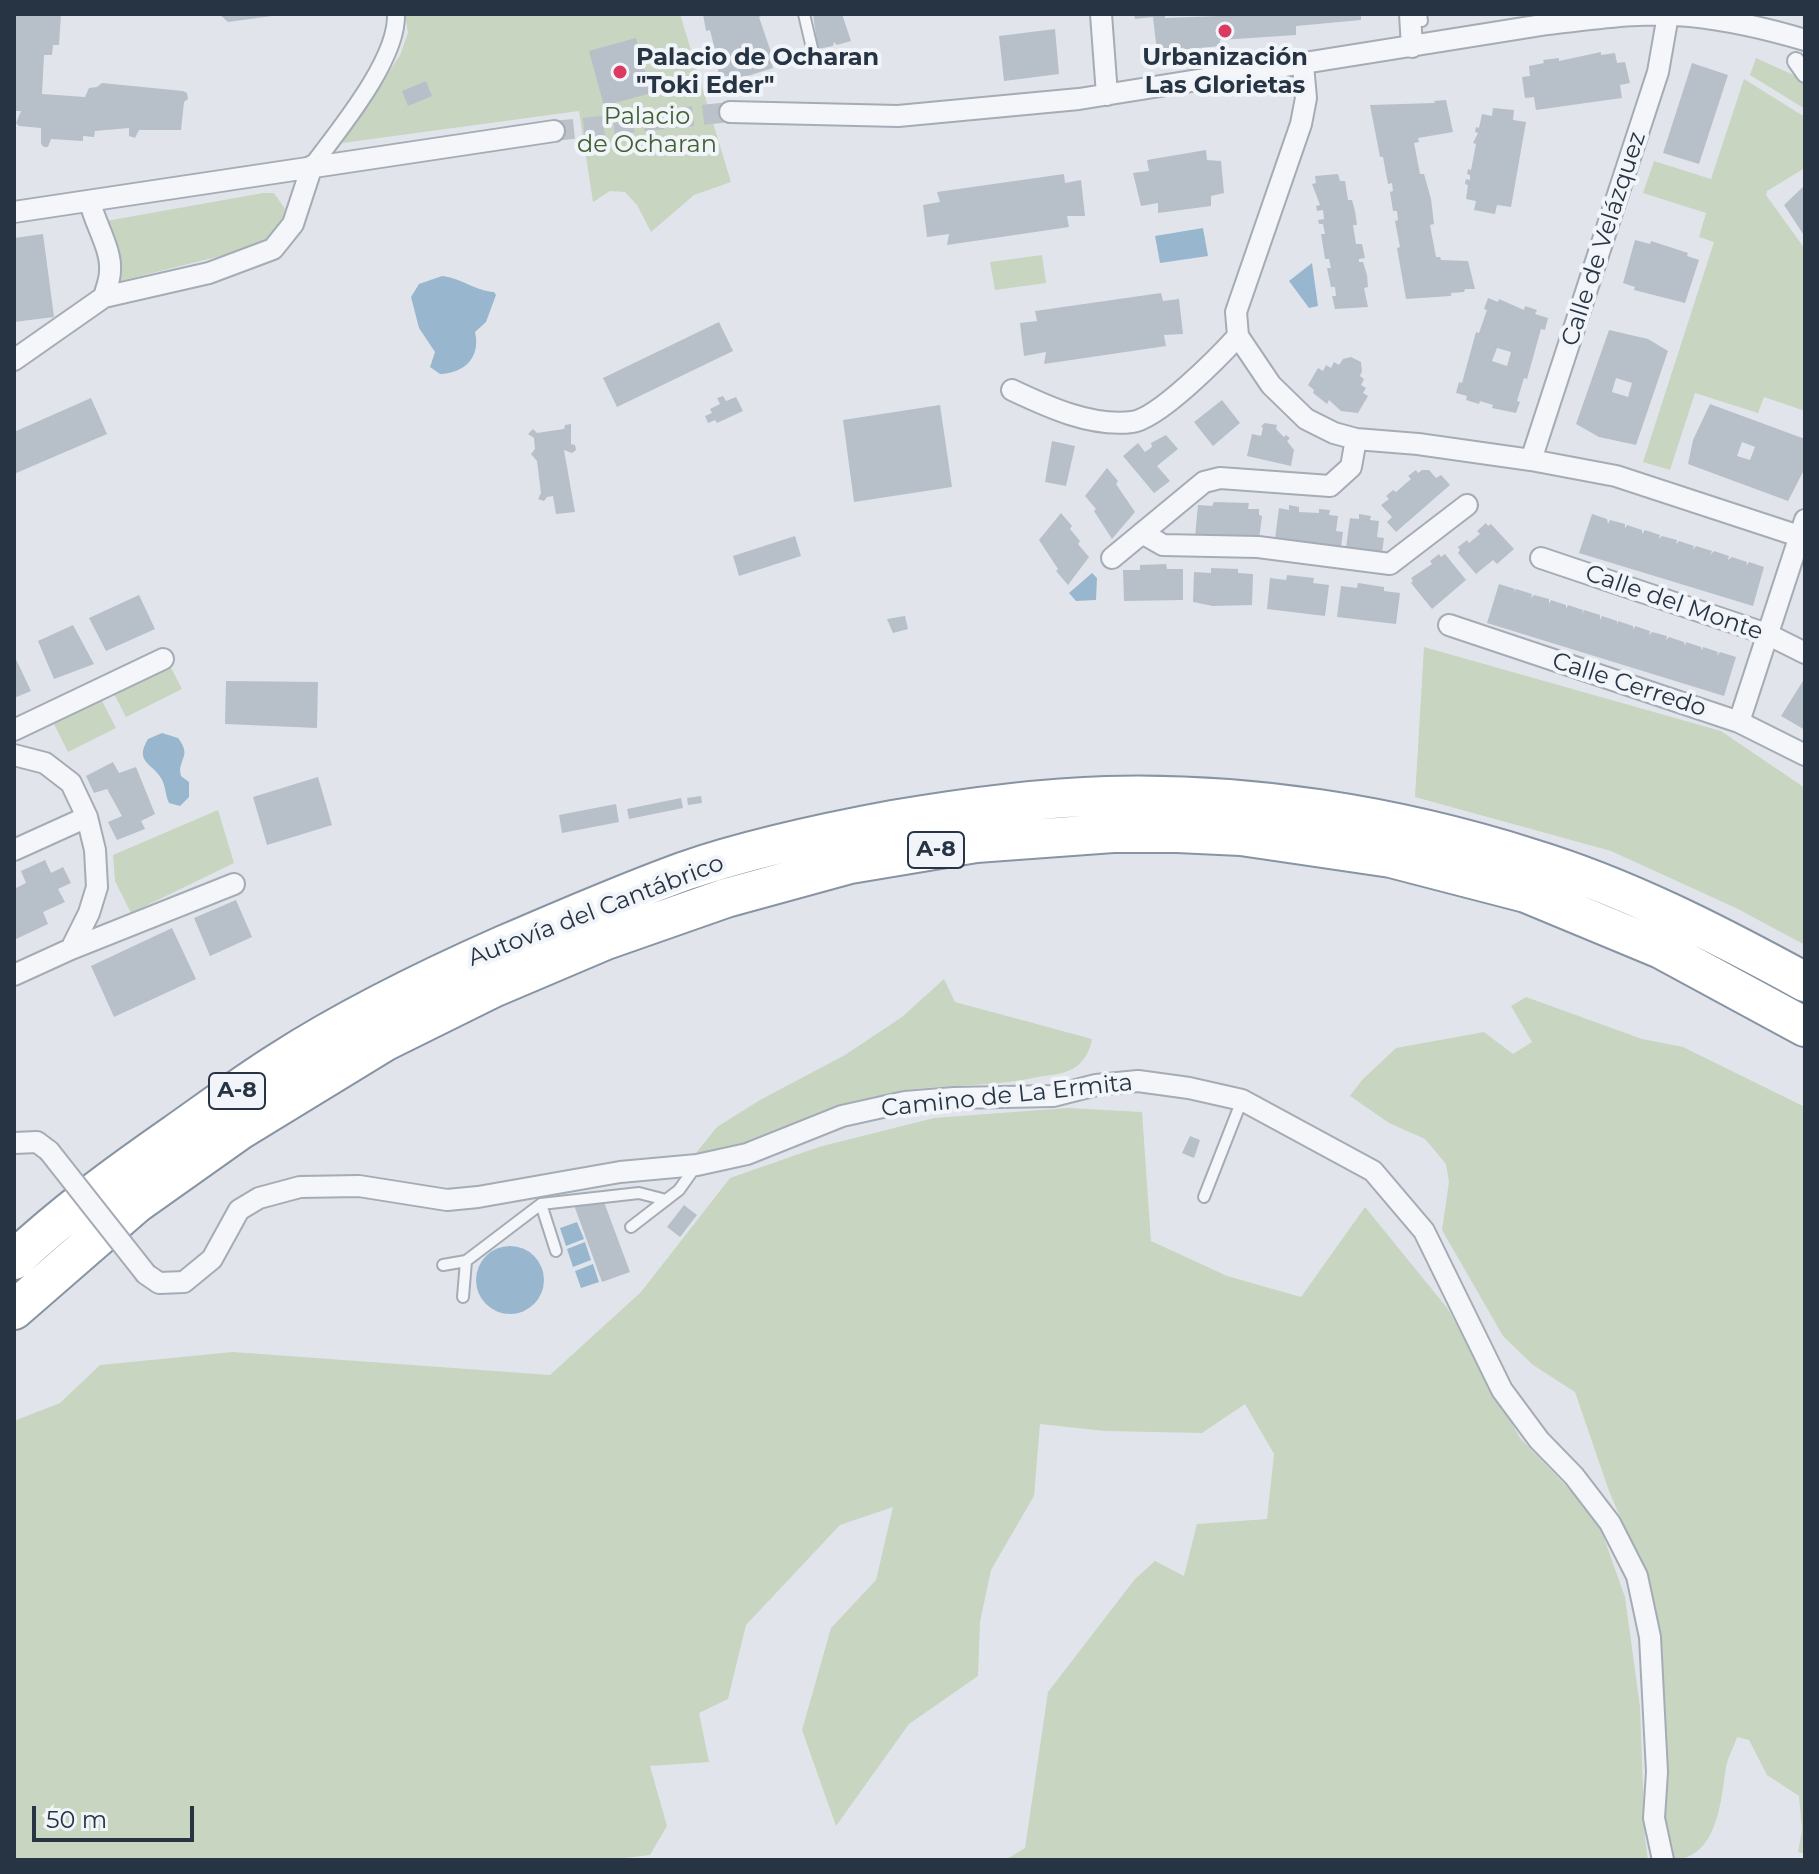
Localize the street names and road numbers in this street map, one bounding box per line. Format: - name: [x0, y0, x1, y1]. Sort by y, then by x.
- street label: Calle de Velázquez: [1556, 128, 1652, 350]
- street label: Calle del Monte: [1581, 559, 1767, 647]
- street label: Calle Cerredo: [1548, 647, 1710, 723]
- road number: A-8: [908, 832, 964, 868]
- street label: Autovía del Cantábrico: [464, 849, 728, 973]
- street label: Camino de La Ermita: [880, 1068, 1134, 1124]
- road number: A-8: [209, 1073, 265, 1109]

